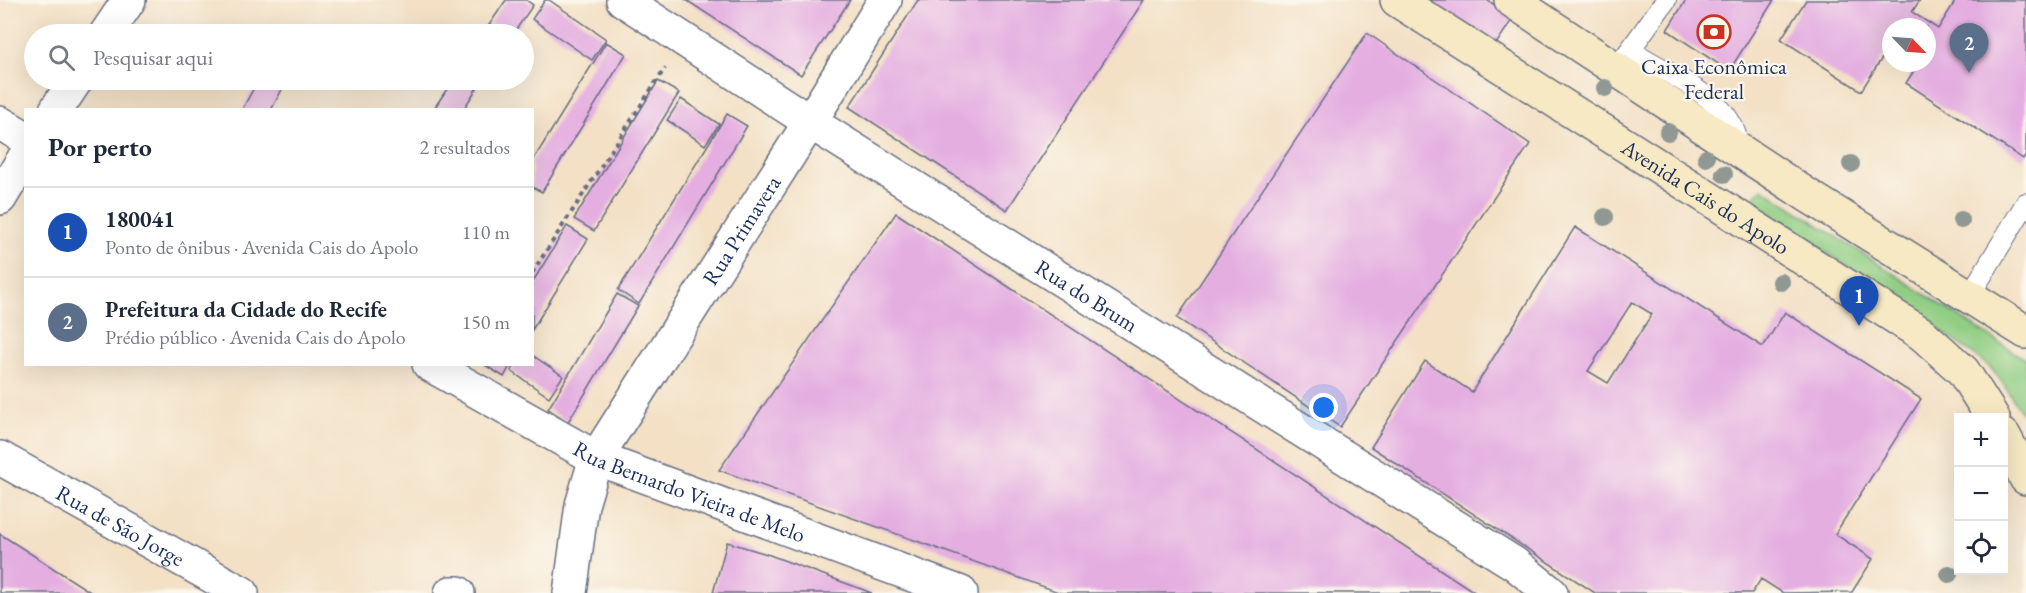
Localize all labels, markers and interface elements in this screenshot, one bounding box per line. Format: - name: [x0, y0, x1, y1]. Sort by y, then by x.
- bank icon: Caixa Econômica Federal: [1696, 14, 1732, 50]
- north arrow: [1882, 18, 1936, 72]
- pin: 2: [1950, 23, 1988, 73]
- search box: [24, 24, 534, 90]
- icon: search: [45, 41, 78, 74]
- text: Pesquisar aqui: [93, 43, 213, 72]
- place label: Caixa Econômica Federal: [1641, 52, 1787, 106]
- text: Por perto: [48, 130, 152, 164]
- street label: Avenida Cais do Apolo: [1615, 132, 1795, 261]
- text: 2 resultados: [419, 134, 510, 160]
- street label: Rua Primavera: [696, 170, 787, 291]
- text: 180041: [105, 205, 175, 234]
- text: 1: [62, 219, 73, 245]
- text: 110 m: [462, 219, 510, 245]
- text: Ponto de ônibus · Avenida Cais do Apolo: [105, 234, 418, 260]
- street label: Rua do Brum: [1030, 253, 1143, 339]
- pin: 1: [1840, 276, 1878, 326]
- text: Prefeitura da Cidade do Recife: [105, 295, 387, 324]
- text: 2: [62, 309, 73, 335]
- text: 150 m: [462, 309, 510, 335]
- text: Prédio público · Avenida Cais do Apolo: [105, 324, 406, 350]
- your location: [1309, 393, 1338, 422]
- map controls: [1954, 413, 2008, 575]
- button: +: [1954, 413, 2008, 467]
- street label: Rua Bernardo Vieira de Melo: [568, 434, 810, 549]
- button: −: [1954, 467, 2008, 521]
- street label: Rua de São Jorge: [51, 478, 190, 573]
- button: locate: [1954, 521, 2008, 575]

